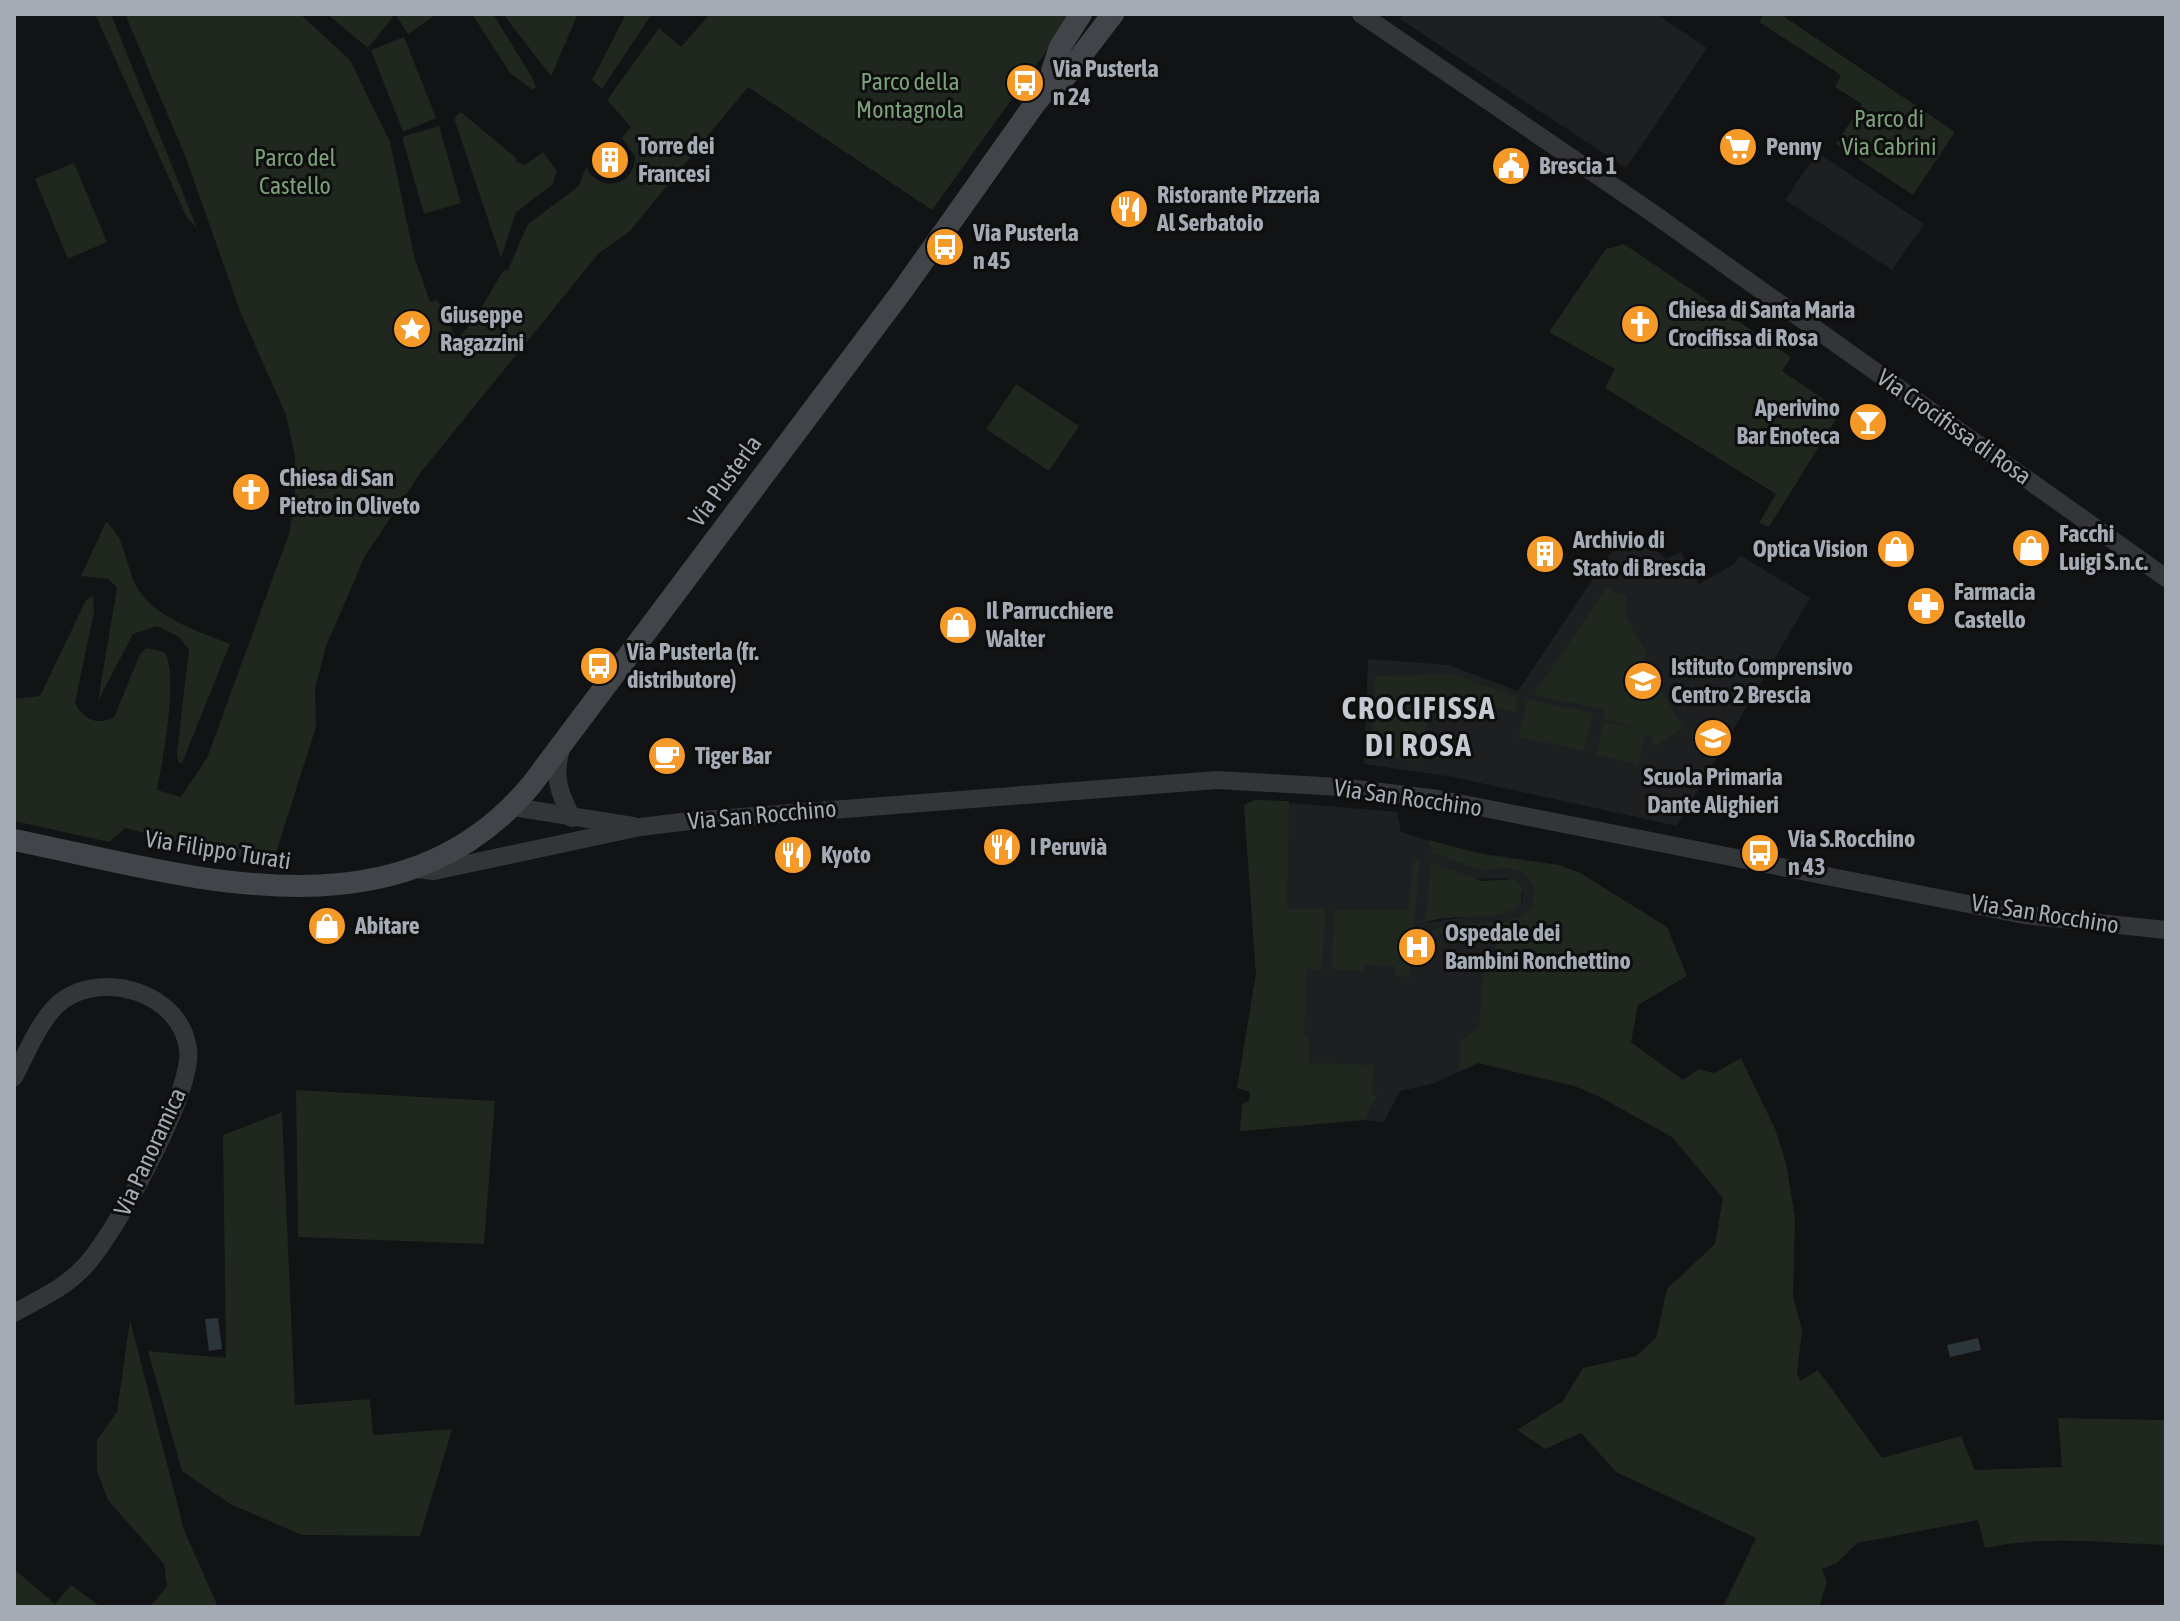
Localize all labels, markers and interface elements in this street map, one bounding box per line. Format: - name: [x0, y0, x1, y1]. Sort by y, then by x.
- place label: Via Pusterla n 24: [1052, 55, 1159, 110]
- bus stop icon: Via Pusterla n 24: [1004, 62, 1046, 104]
- park label: Parco della Montagnola: [856, 68, 964, 123]
- park label: Parco di Via Cabrini: [1842, 105, 1936, 160]
- supermarket icon: Penny: [1717, 126, 1759, 168]
- place label: Torre dei Francesi: [638, 132, 715, 187]
- place label: Penny: [1766, 133, 1822, 160]
- building icon: Torre dei Francesi: [589, 139, 631, 181]
- park label: Parco del Castello: [254, 144, 336, 199]
- public building icon: Brescia 1: [1490, 145, 1532, 187]
- place label: Brescia 1: [1539, 152, 1617, 179]
- place label: Ristorante Pizzeria Al Serbatoio: [1156, 181, 1320, 236]
- restaurant icon: Ristorante Pizzeria Al Serbatoio: [1108, 188, 1150, 230]
- place label: Via Pusterla n 45: [972, 219, 1079, 274]
- bus stop icon: Via Pusterla n 45: [924, 226, 966, 268]
- place label: Chiesa di Santa Maria Crocifissa di Rosa: [1668, 296, 1855, 351]
- place label: Giuseppe Ragazzini: [440, 301, 524, 356]
- church icon: Chiesa di Santa Maria Crocifissa di Rosa: [1619, 303, 1661, 345]
- place icon: Giuseppe Ragazzini: [391, 308, 433, 350]
- street label: Via Crocifissa di Rosa: [1872, 363, 2037, 490]
- place label: Aperivino Bar Enoteca: [1736, 394, 1840, 449]
- bar icon: Aperivino Bar Enoteca: [1847, 401, 1889, 443]
- street label: Via Pusterla: [683, 430, 767, 531]
- place label: Chiesa di San Pietro in Oliveto: [279, 464, 420, 519]
- church icon: Chiesa di San Pietro in Oliveto: [230, 471, 272, 513]
- place label: Facchi Luigi S.n.c.: [2059, 520, 2148, 575]
- place label: Archivio di Stato di Brescia: [1572, 526, 1706, 581]
- shop icon: Facchi Luigi S.n.c.: [2010, 527, 2052, 569]
- shop icon: Optica Vision: [1875, 528, 1917, 570]
- building icon: Archivio di Stato di Brescia: [1524, 533, 1566, 575]
- place label: Optica Vision: [1753, 535, 1868, 562]
- place label: Farmacia Castello: [1954, 578, 2035, 633]
- pharmacy icon: Farmacia Castello: [1905, 585, 1947, 627]
- place label: Il Parrucchiere Walter: [985, 597, 1114, 652]
- shop icon: Il Parrucchiere Walter: [937, 604, 979, 646]
- place label: Via Pusterla (fr. distributore): [626, 638, 759, 693]
- bus stop icon: Via Pusterla (fr. distributore): [578, 645, 620, 687]
- place label: Istituto Comprensivo Centro 2 Brescia: [1671, 653, 1853, 708]
- school or university icon: Istituto Comprensivo Centro 2 Brescia: [1622, 660, 1664, 702]
- district label: CROCIFISSA DI ROSA: [1342, 689, 1496, 763]
- school or university icon: Scuola Primaria Dante Alighieri: [1692, 717, 1734, 759]
- cafe icon: Tiger Bar: [646, 735, 688, 777]
- place label: Tiger Bar: [695, 742, 772, 769]
- place label: Scuola Primaria Dante Alighieri: [1643, 763, 1783, 818]
- street label: Via San Rocchino: [1332, 774, 1484, 821]
- street label: Via San Rocchino: [687, 795, 837, 834]
- street label: Via Filippo Turati: [143, 825, 293, 874]
- place label: Via S.Rocchino n 43: [1787, 825, 1915, 880]
- restaurant icon: I Peruvià: [981, 826, 1023, 868]
- bus stop icon: Via S.Rocchino n 43: [1739, 832, 1781, 874]
- place label: I Peruvià: [1030, 833, 1107, 860]
- restaurant icon: Kyoto: [772, 834, 814, 876]
- place label: Kyoto: [821, 841, 871, 868]
- street label: Via San Rocchino: [1969, 889, 2121, 938]
- shop icon: Abitare: [306, 905, 348, 947]
- place label: Abitare: [354, 912, 420, 939]
- place label: Ospedale dei Bambini Ronchettino: [1445, 919, 1631, 974]
- hospital icon: Ospedale dei Bambini Ronchettino: [1396, 926, 1438, 968]
- street label: Via Panoramica: [108, 1084, 191, 1220]

